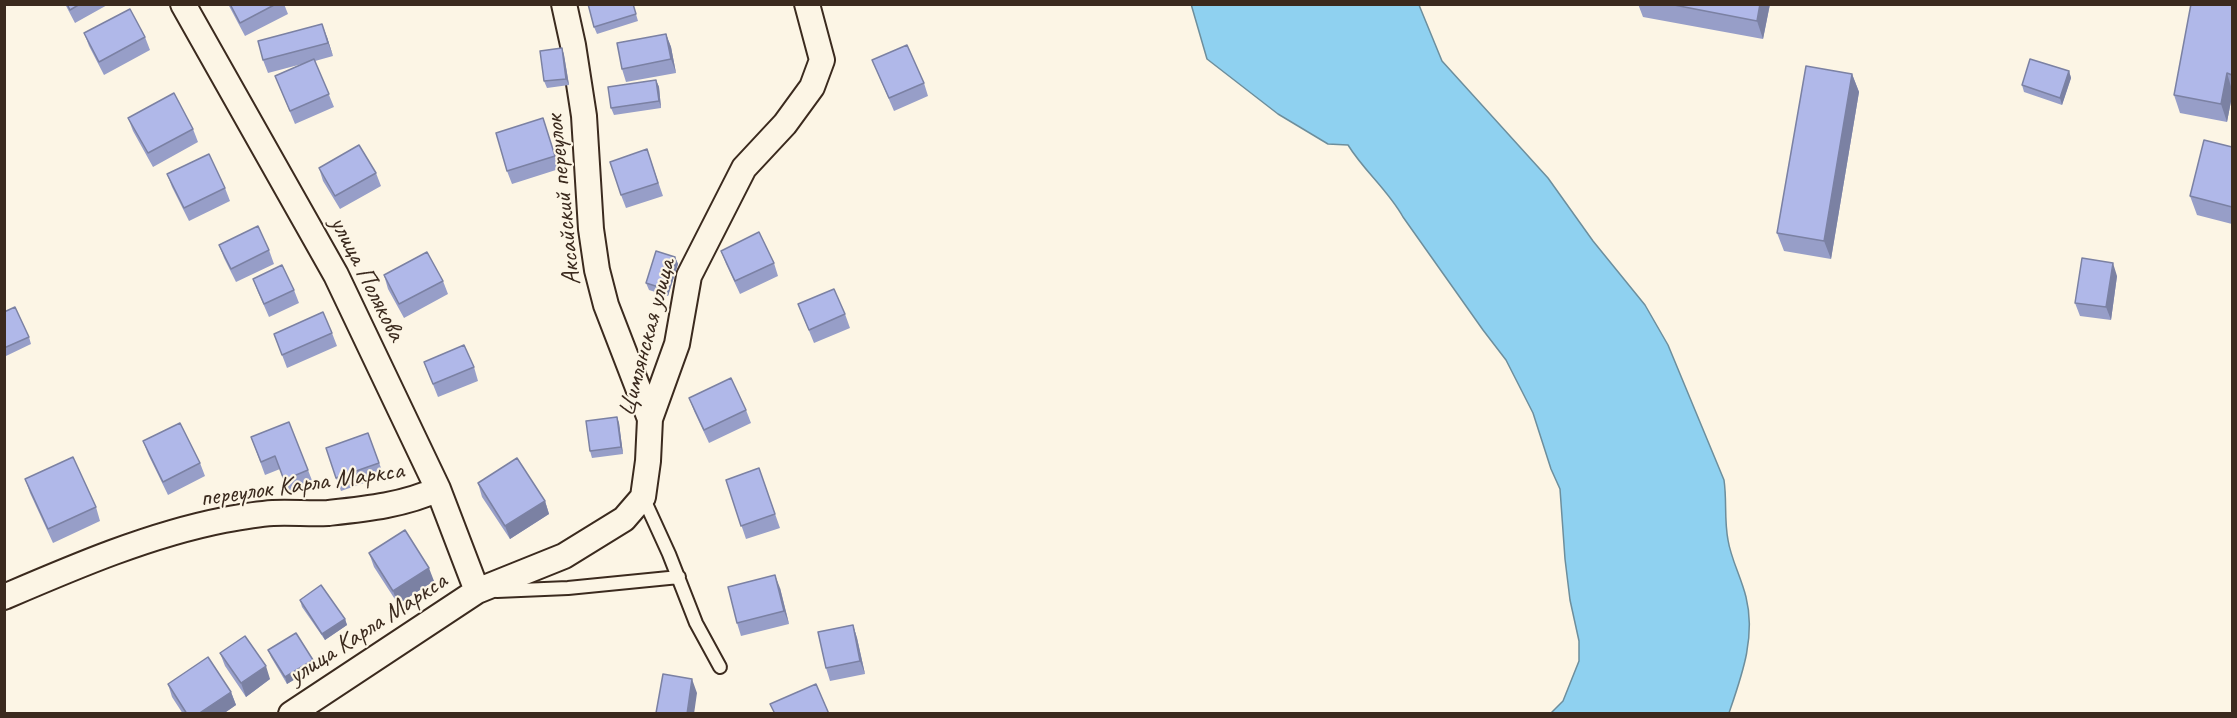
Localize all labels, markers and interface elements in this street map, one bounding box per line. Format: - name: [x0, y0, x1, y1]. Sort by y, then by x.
- street label: Аксайский переулок: [540, 113, 588, 287]
- street label: улица Полякова: [322, 211, 412, 347]
- street label: Цимлянская улица: [611, 256, 683, 420]
- street label: переулок Карла Маркса: [198, 455, 406, 515]
- street label: улица Карла Маркса: [283, 566, 453, 692]

